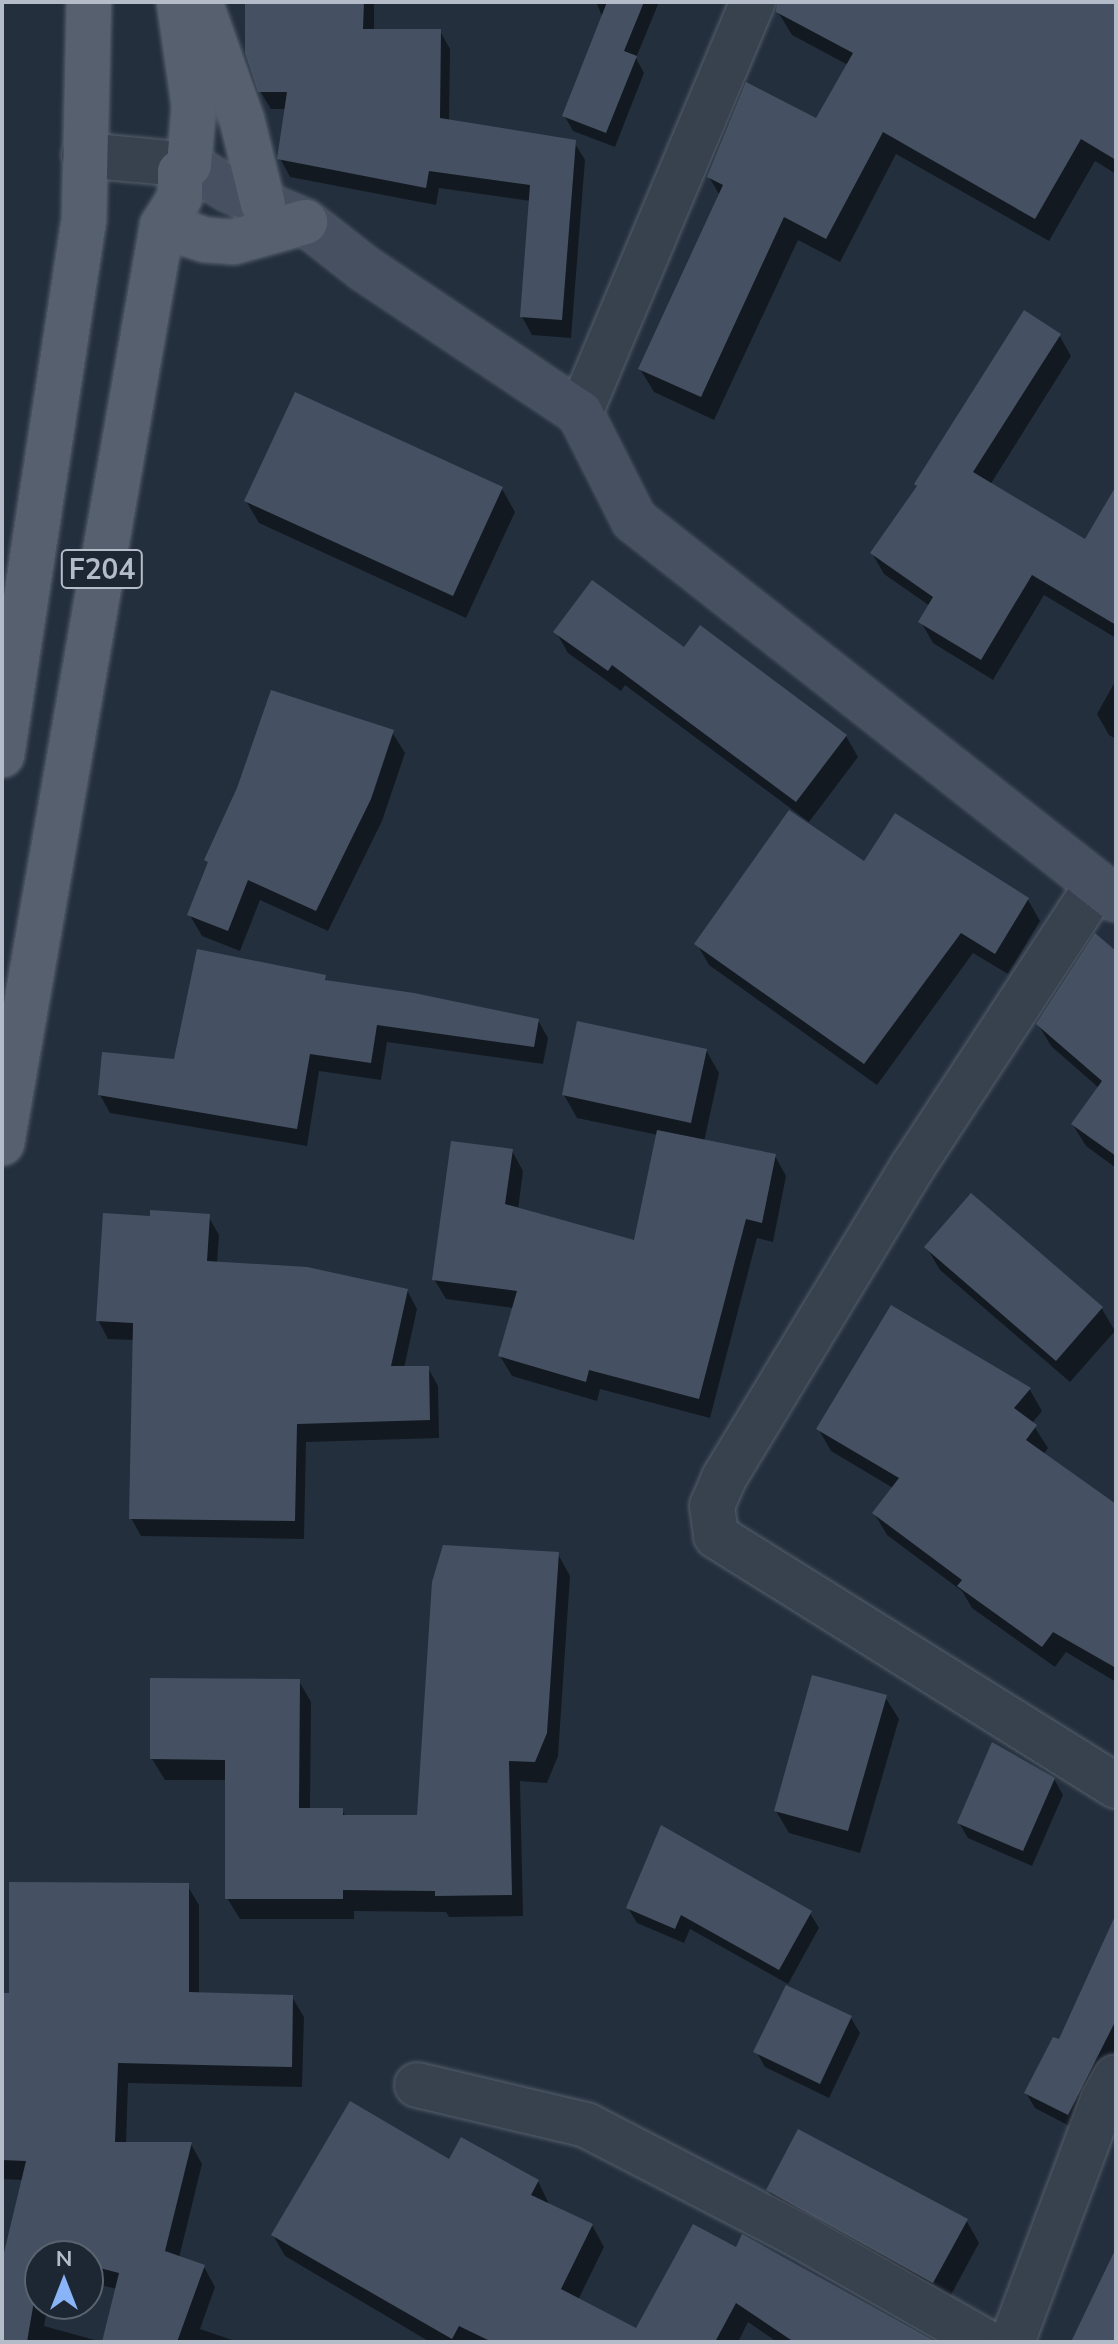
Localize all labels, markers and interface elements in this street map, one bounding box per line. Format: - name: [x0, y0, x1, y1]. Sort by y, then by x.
- road number: F204: [60, 545, 144, 593]
- north arrow: [24, 2240, 104, 2320]
- text: N: [56, 2244, 72, 2272]

